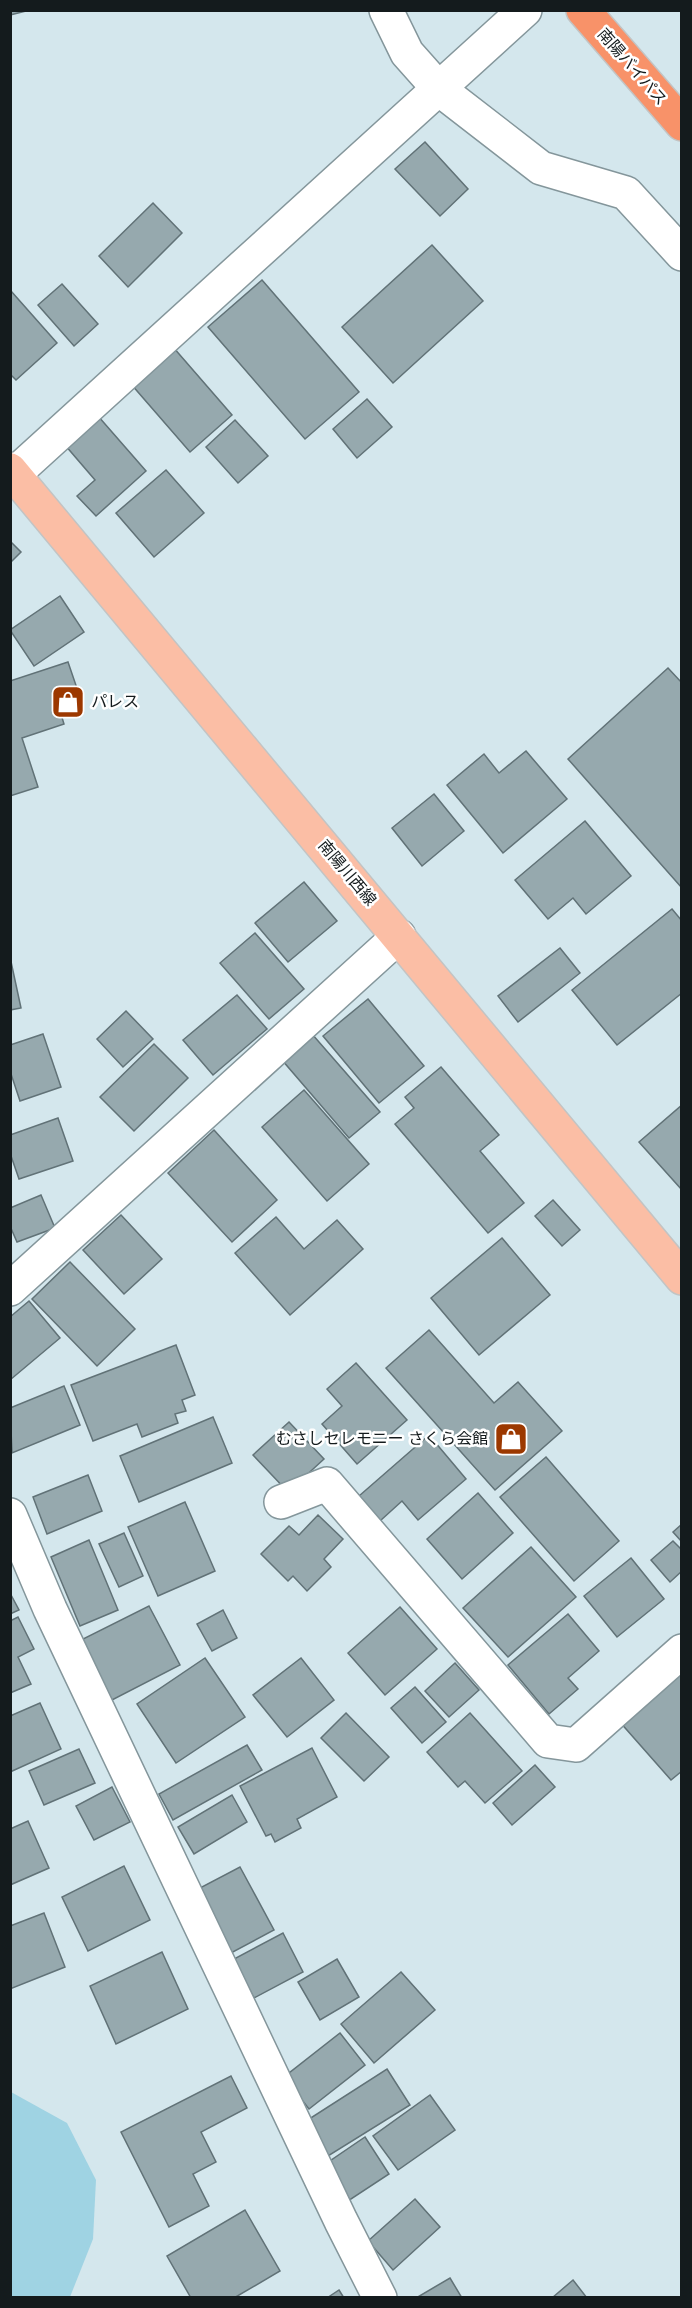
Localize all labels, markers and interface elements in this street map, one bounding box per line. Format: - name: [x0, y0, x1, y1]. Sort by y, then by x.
- street label: 南陽バイパス: [593, 24, 671, 110]
- shop icon: パレス: [50, 684, 86, 720]
- place label: パレス: [91, 692, 139, 712]
- street label: 南陽川西線: [314, 836, 380, 910]
- shop icon: むさしセレモニー さくら会館: [493, 1421, 529, 1457]
- place label: むさしセレモニー さくら会館: [276, 1429, 488, 1449]

